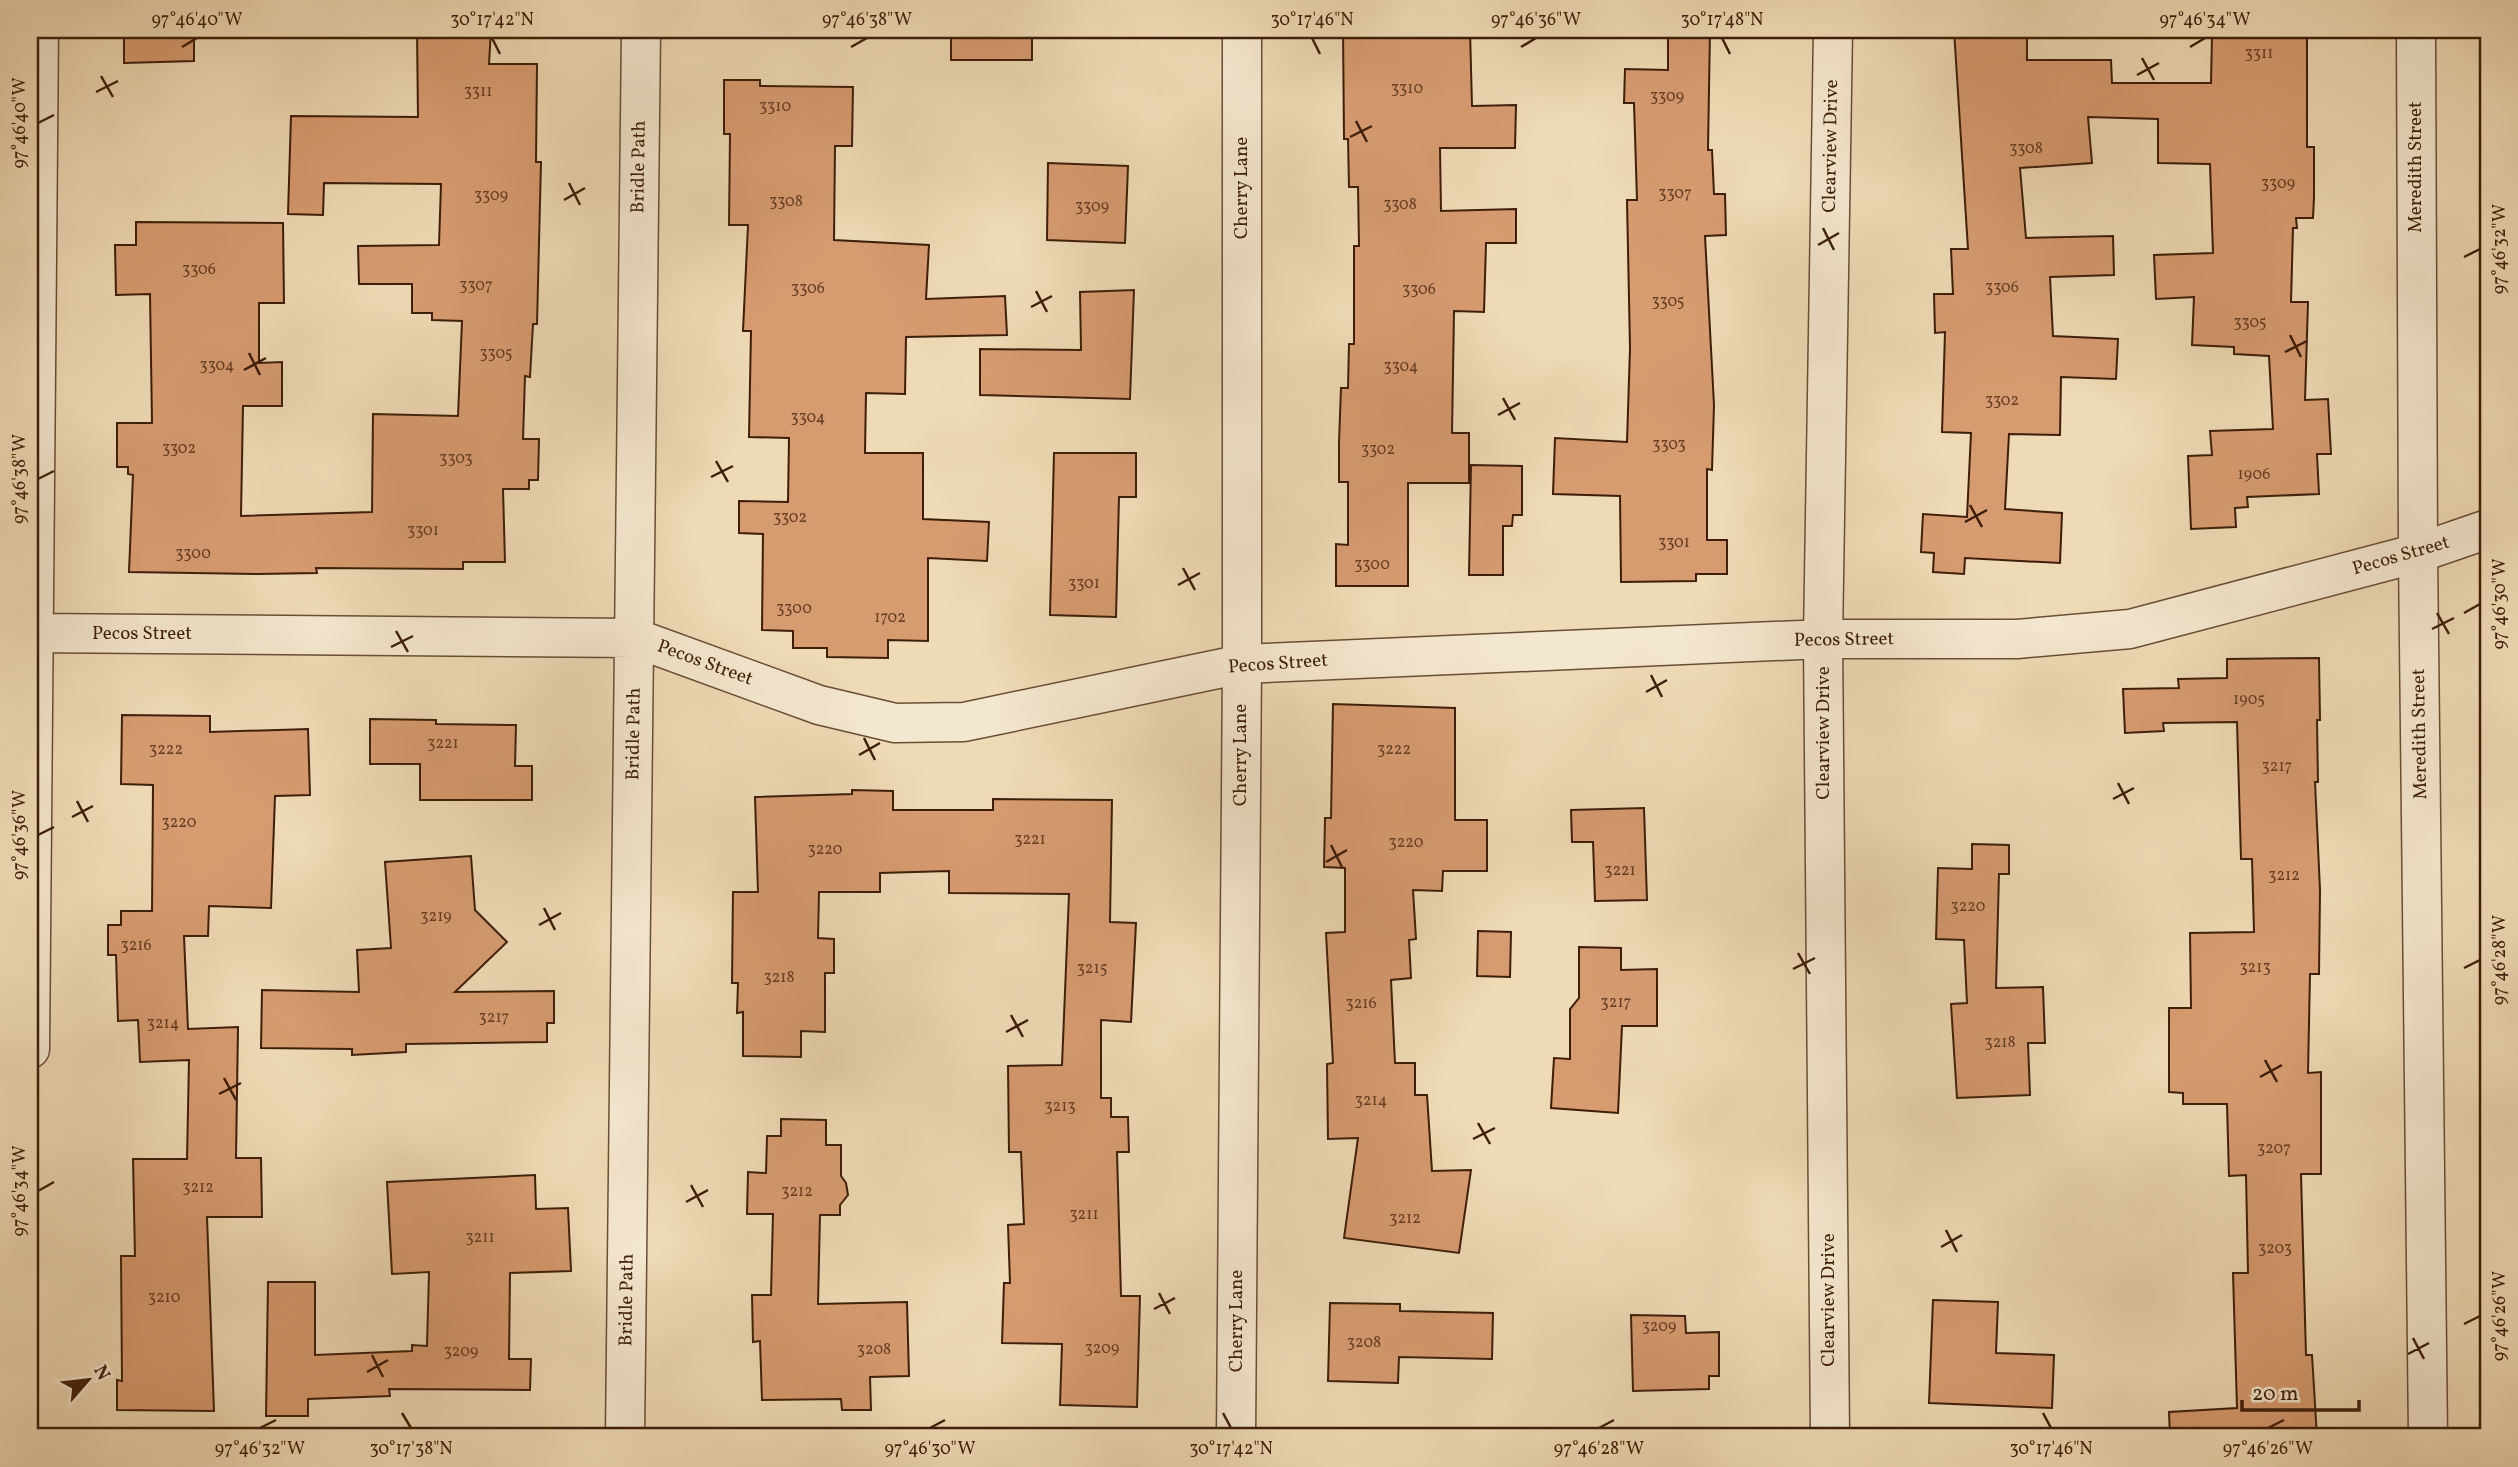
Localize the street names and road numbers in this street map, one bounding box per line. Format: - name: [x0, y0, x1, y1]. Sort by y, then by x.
- street label: Clearview Drive: [1817, 79, 1845, 213]
- street label: Meredith Street: [2403, 101, 2429, 233]
- street label: Bridle Path: [625, 120, 653, 214]
- street label: Cherry Lane: [1229, 137, 1255, 239]
- street label: Pecos Street: [2349, 530, 2453, 582]
- street label: Pecos Street: [92, 621, 192, 647]
- street label: Pecos Street: [1794, 626, 1895, 654]
- street label: Pecos Street: [654, 634, 757, 692]
- street label: Pecos Street: [1227, 648, 1329, 680]
- street label: Clearview Drive: [1811, 666, 1837, 800]
- street label: Meredith Street: [2406, 668, 2434, 800]
- street label: Bridle Path: [620, 687, 648, 781]
- street label: Cherry Lane: [1228, 704, 1254, 806]
- street label: Clearview Drive: [1816, 1233, 1842, 1367]
- street label: Bridle Path: [613, 1253, 641, 1347]
- street label: Cherry Lane: [1224, 1270, 1250, 1372]

